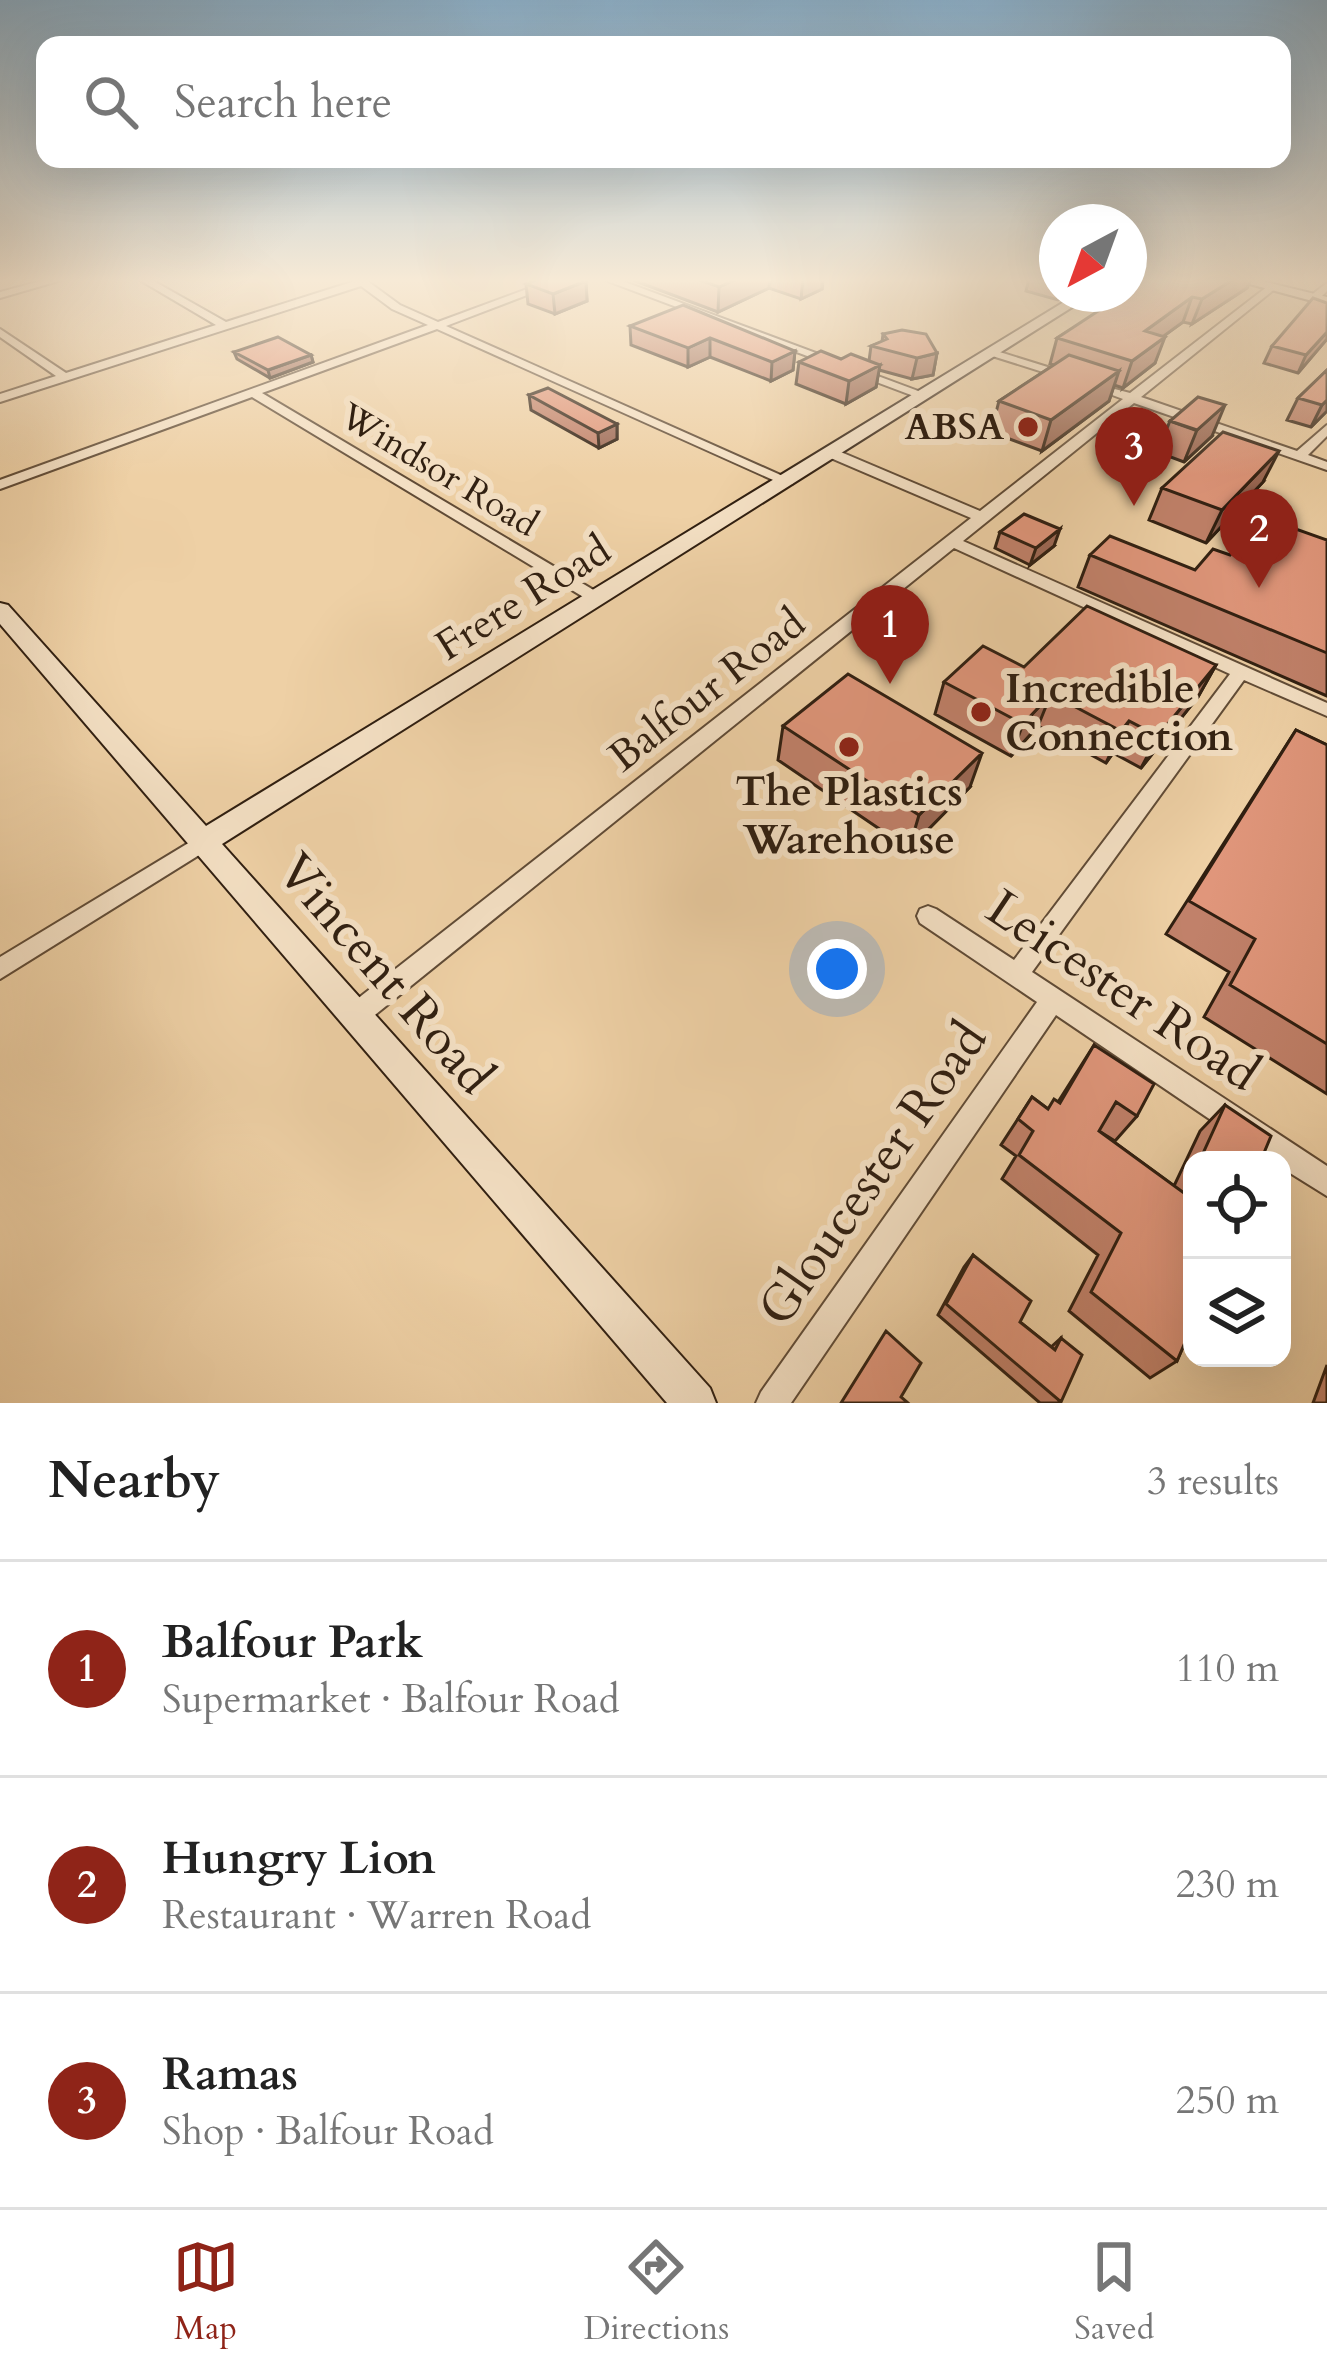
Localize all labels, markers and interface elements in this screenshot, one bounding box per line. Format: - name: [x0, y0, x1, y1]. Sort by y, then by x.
- search box: [36, 36, 1291, 168]
- icon: search: [78, 69, 144, 135]
- text: Search here: [174, 72, 392, 133]
- north arrow: [1039, 204, 1147, 312]
- street label: Windsor Road: [330, 391, 547, 548]
- place label: ABSA: [905, 403, 1004, 452]
- pin: 3: [1095, 407, 1173, 506]
- marker: ABSA: [1015, 414, 1041, 440]
- pin: 2: [1220, 489, 1298, 588]
- street label: Frere Road: [425, 522, 621, 674]
- pin: 1: [851, 585, 929, 684]
- street label: Balfour Road: [597, 595, 817, 785]
- place label: Incredible Connection: [1005, 660, 1233, 765]
- marker: Incredible Connection: [968, 699, 994, 725]
- marker: The Plastics Warehouse: [836, 734, 862, 760]
- place label: The Plastics Warehouse: [735, 763, 963, 868]
- street label: Vincent Road: [261, 839, 509, 1109]
- street label: Leicester Road: [973, 874, 1273, 1108]
- your location: [807, 939, 867, 999]
- street label: Gloucester Road: [742, 1008, 1004, 1340]
- map controls: [1183, 1151, 1291, 1367]
- button: locate: [1183, 1151, 1291, 1259]
- button: layers: [1183, 1259, 1291, 1367]
- text: Nearby: [48, 1446, 220, 1516]
- text: 3 results: [1147, 1455, 1279, 1508]
- text: Balfour Park: [162, 1612, 423, 1673]
- text: 1: [77, 1642, 97, 1695]
- text: 110 m: [1176, 1642, 1279, 1695]
- text: Supermarket · Balfour Road: [162, 1673, 620, 1726]
- text: Hungry Lion: [162, 1828, 436, 1889]
- text: 2: [77, 1858, 97, 1911]
- text: 230 m: [1176, 1858, 1279, 1911]
- text: Restaurant · Warren Road: [162, 1889, 591, 1942]
- text: Ramas: [162, 2044, 298, 2105]
- text: 3: [77, 2074, 97, 2127]
- text: 250 m: [1176, 2074, 1279, 2127]
- text: Shop · Balfour Road: [162, 2105, 494, 2158]
- tab: Map: [173, 2234, 239, 2351]
- tab: Directions: [584, 2234, 729, 2351]
- tab: Saved: [1074, 2234, 1154, 2351]

